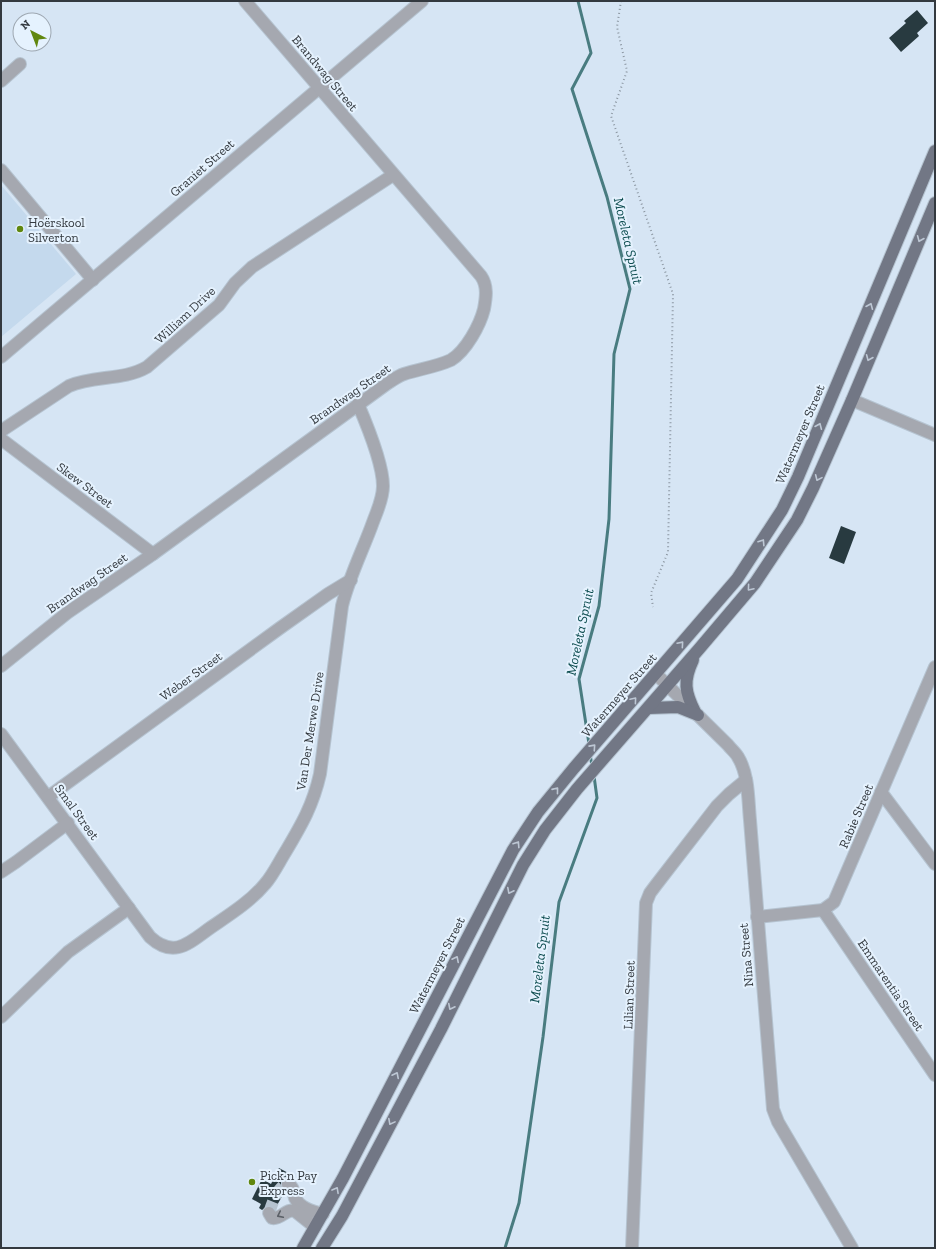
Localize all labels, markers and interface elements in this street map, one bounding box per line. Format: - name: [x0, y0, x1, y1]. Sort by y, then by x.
- north arrow: [12, 12, 52, 52]
- text: N: [18, 17, 34, 33]
- street label: Brandwag Street: [289, 32, 361, 114]
- street label: Graniet Street: [167, 136, 237, 200]
- water label: Moreleta Spruit: [610, 196, 646, 286]
- place label: Hoërskool Silverton: [28, 215, 85, 245]
- marker: Hoërskool Silverton: [15, 224, 25, 234]
- one-way arrow: [917, 234, 925, 242]
- street label: William Drive: [152, 283, 218, 347]
- one-way arrow: [865, 303, 873, 311]
- one-way arrow: [866, 355, 874, 362]
- street label: Brandwag Street: [307, 361, 393, 427]
- street label: Watermeyer Street: [772, 382, 828, 486]
- one-way arrow: [815, 423, 823, 430]
- street label: Skew Street: [54, 459, 116, 511]
- one-way arrow: [814, 474, 822, 481]
- one-way arrow: [757, 540, 764, 547]
- street label: Brandwag Street: [44, 550, 130, 616]
- one-way arrow: [748, 584, 755, 591]
- water label: Moreleta Spruit: [562, 587, 598, 677]
- one-way arrow: [677, 641, 684, 649]
- street label: Weber Street: [157, 648, 225, 704]
- street label: Watermeyer Street: [578, 650, 660, 740]
- street label: Van Der Merwe Drive: [293, 671, 327, 792]
- one-way arrow: [629, 697, 636, 704]
- one-way arrow: [588, 744, 595, 752]
- street label: Smal Street: [52, 781, 102, 843]
- street label: Rabie Street: [836, 782, 876, 850]
- one-way arrow: [551, 787, 558, 794]
- one-way arrow: [512, 842, 519, 849]
- one-way arrow: [507, 887, 515, 895]
- street label: Watermeyer Street: [406, 914, 468, 1016]
- water label: Moreleta Spruit: [526, 914, 554, 1004]
- street label: Nina Street: [736, 922, 756, 988]
- street label: Emmarentia Street: [855, 936, 927, 1034]
- one-way arrow: [451, 956, 458, 963]
- street label: Lilian Street: [620, 960, 638, 1030]
- one-way arrow: [448, 1003, 456, 1011]
- one-way arrow: [391, 1071, 399, 1079]
- one-way arrow: [388, 1118, 395, 1126]
- place label: Pick n Pay Express: [260, 1168, 318, 1198]
- marker: Pick n Pay Express: [247, 1177, 257, 1187]
- one-way arrow: [331, 1187, 339, 1194]
- one-way arrow: [277, 1210, 284, 1218]

